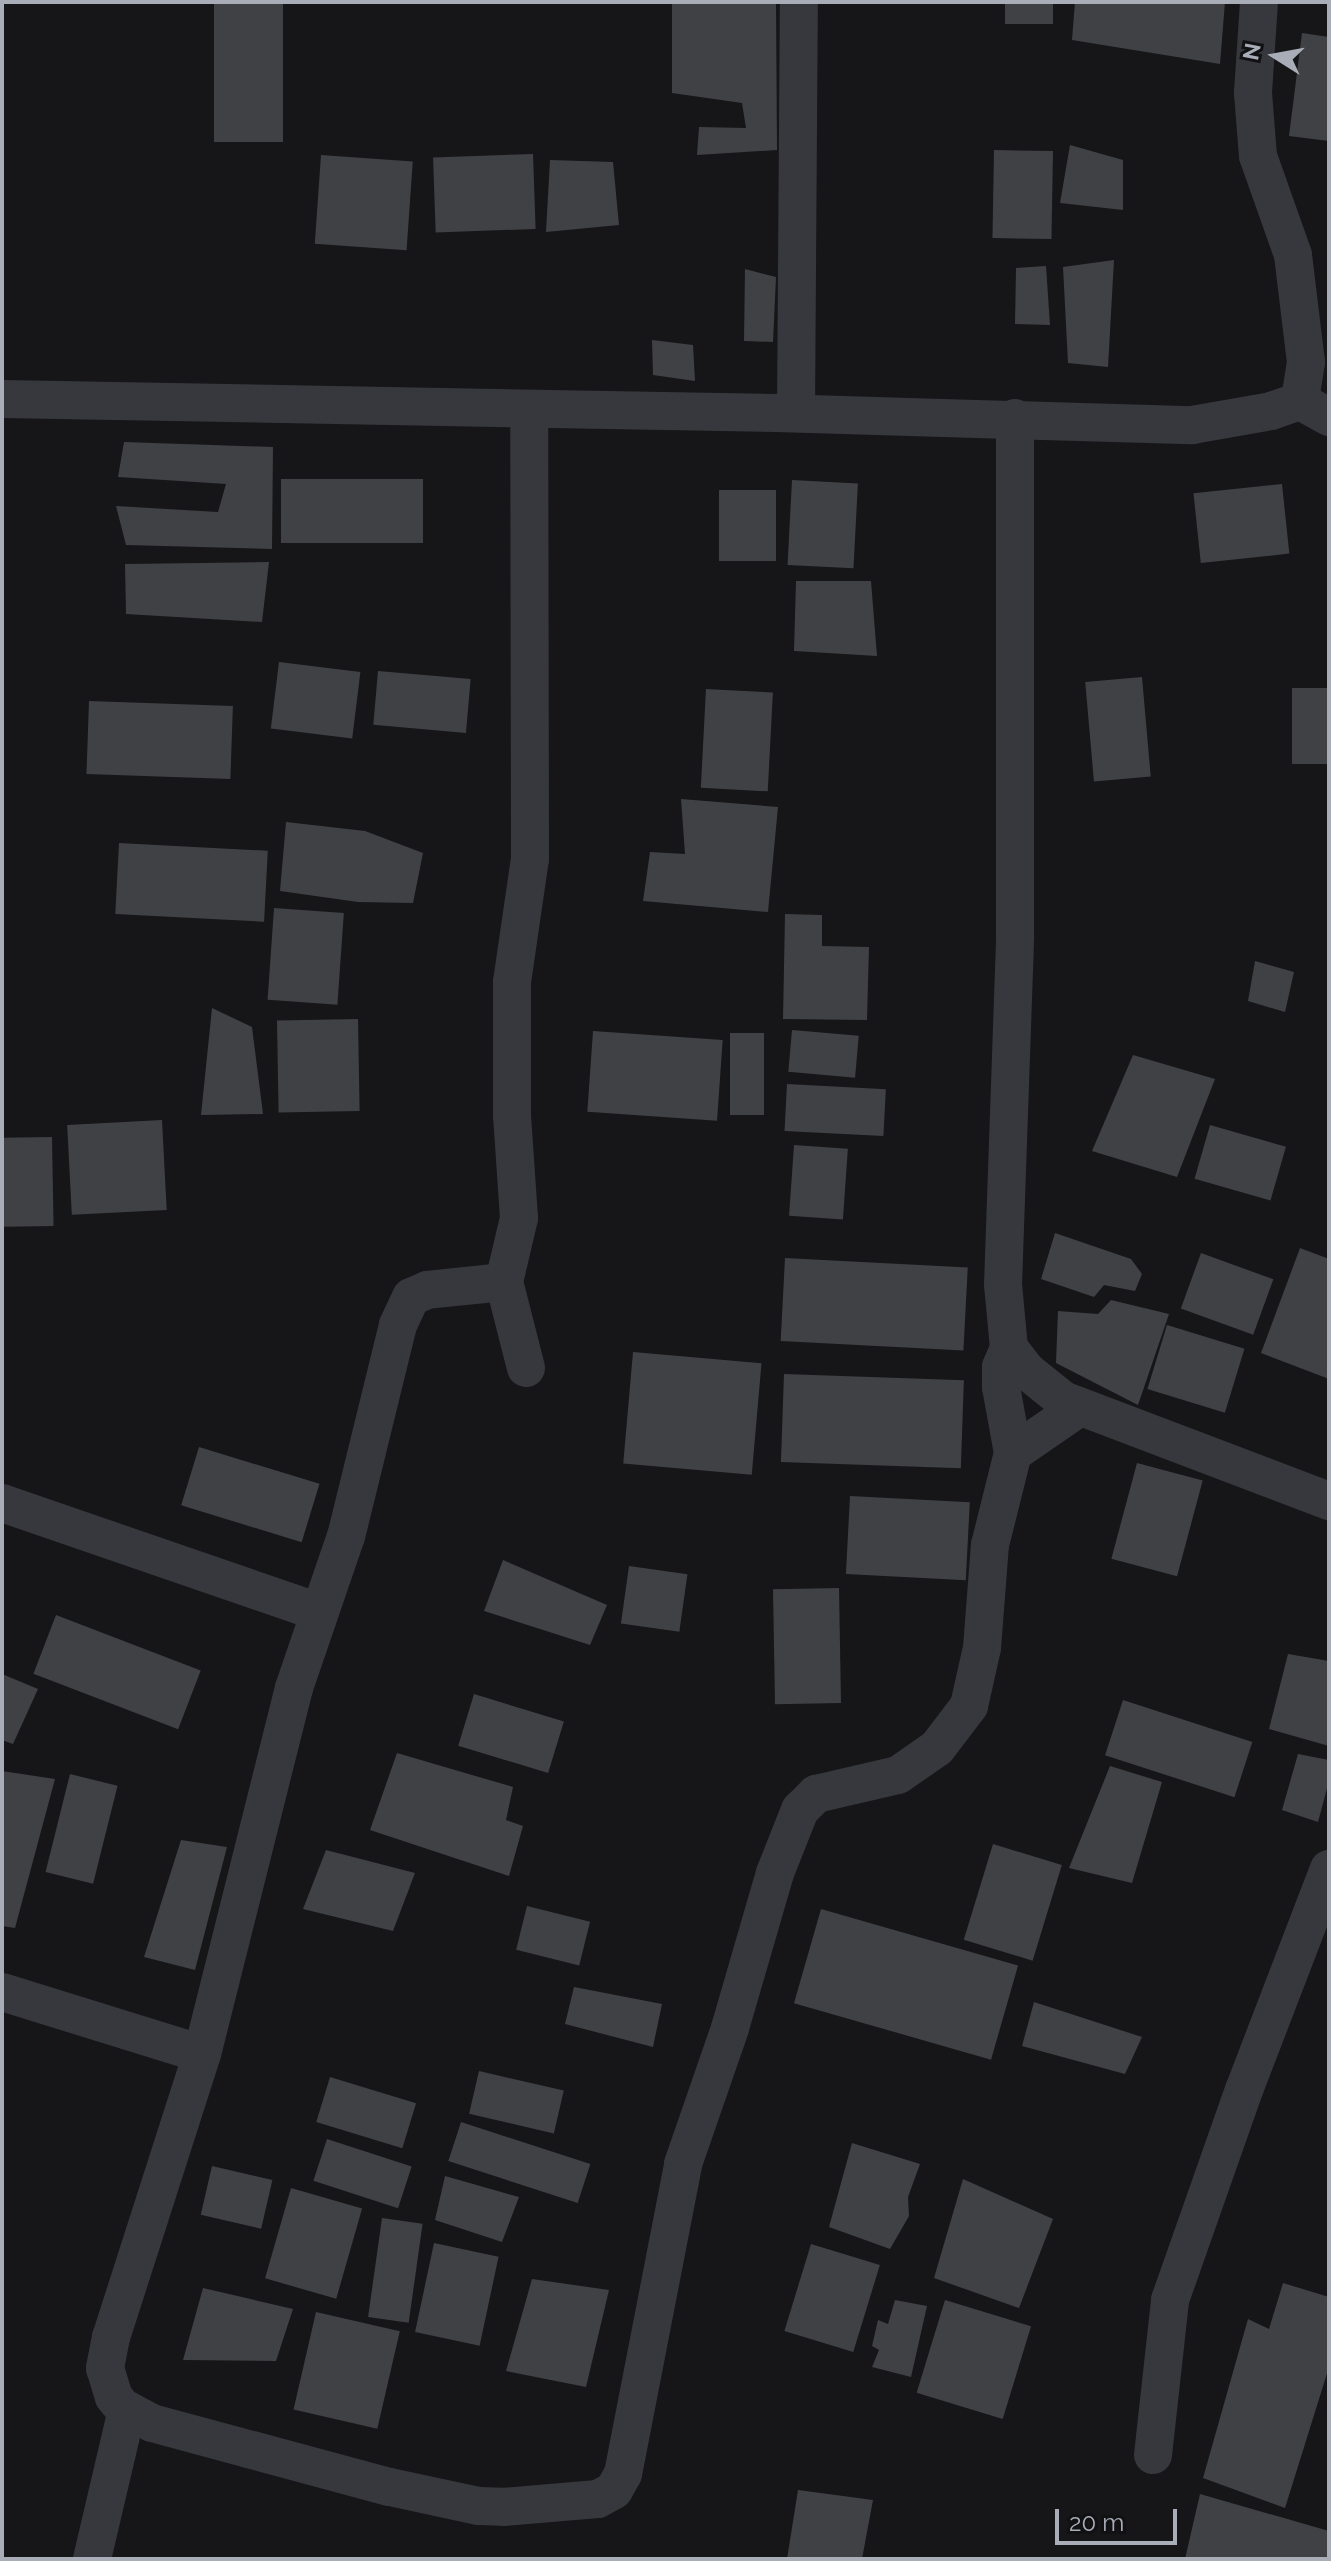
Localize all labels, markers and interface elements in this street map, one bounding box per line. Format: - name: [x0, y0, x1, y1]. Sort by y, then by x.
- north arrow: [1235, 16, 1315, 96]
- text: N: [1237, 41, 1266, 62]
- scale bar: [1059, 2493, 1181, 2543]
- text: 20 m: [1069, 2508, 1124, 2537]

